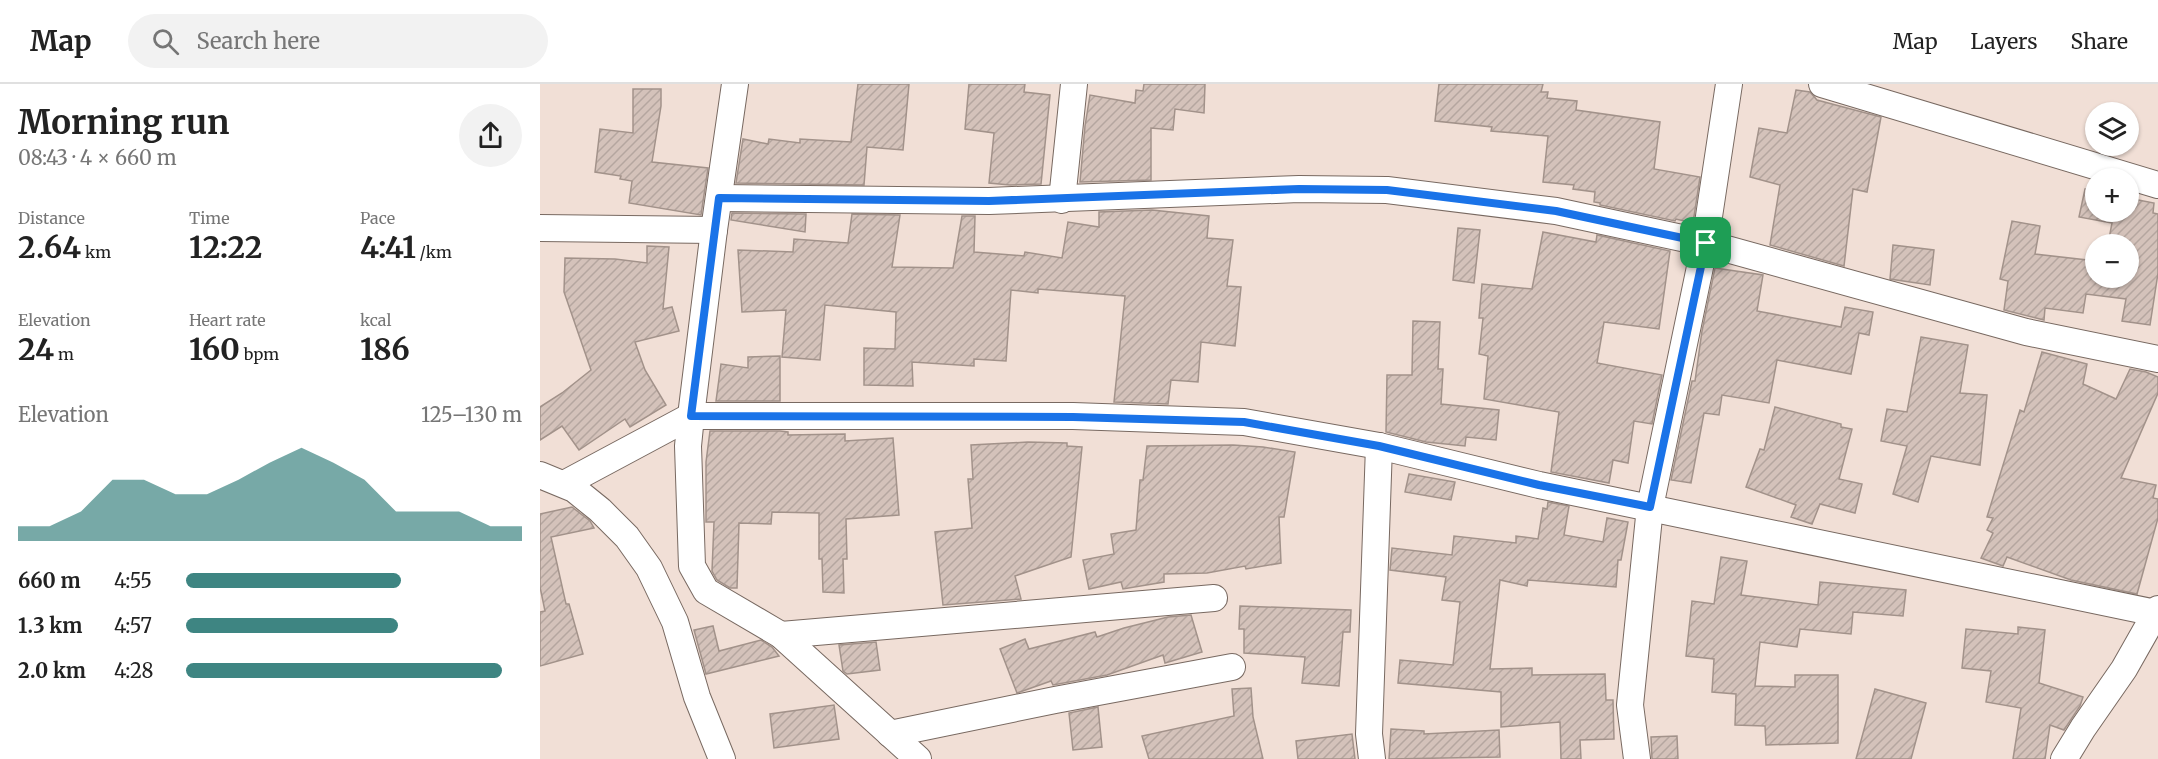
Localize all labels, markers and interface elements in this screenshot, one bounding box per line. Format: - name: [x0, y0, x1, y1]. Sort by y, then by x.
- search box: [128, 14, 548, 68]
- text: Map: [30, 23, 92, 59]
- icon: search: [149, 25, 182, 58]
- text: Search here: [197, 27, 320, 55]
- text: Map: [1893, 28, 1938, 55]
- text: Layers: [1971, 28, 2038, 55]
- text: Share: [2071, 28, 2128, 55]
- text: Morning run: [18, 102, 229, 143]
- map controls: [2085, 102, 2139, 288]
- button: layers: [2085, 102, 2139, 156]
- button: share: [459, 104, 522, 167]
- text: 08:43 · 4 × 660 m: [18, 145, 177, 170]
- button: +: [2085, 168, 2139, 222]
- text: Distance: [18, 208, 85, 228]
- text: Time: [189, 208, 230, 228]
- text: Pace: [360, 208, 395, 228]
- pin: [1680, 217, 1731, 268]
- icon: arrive: [1689, 226, 1722, 259]
- text: 2.64: [18, 228, 81, 266]
- text: 12:22: [189, 228, 262, 266]
- text: 4:41: [360, 228, 416, 266]
- button: −: [2085, 234, 2139, 288]
- text: km: [81, 242, 111, 262]
- text: /km: [416, 242, 452, 262]
- text: Elevation: [18, 310, 91, 330]
- text: Heart rate: [189, 310, 266, 330]
- text: kcal: [360, 310, 391, 330]
- text: 24: [18, 330, 54, 368]
- text: 160: [189, 330, 240, 368]
- text: 186: [360, 330, 410, 368]
- text: m: [54, 344, 74, 364]
- text: bpm: [240, 344, 279, 364]
- text: Elevation: [18, 402, 109, 427]
- text: 125–130 m: [421, 402, 522, 427]
- text: 660 m: [18, 568, 81, 593]
- text: 4:55: [114, 568, 152, 593]
- text: 1.3 km: [18, 613, 82, 638]
- text: 4:57: [114, 613, 152, 638]
- text: 2.0 km: [18, 658, 86, 683]
- text: 4:28: [114, 658, 153, 683]

